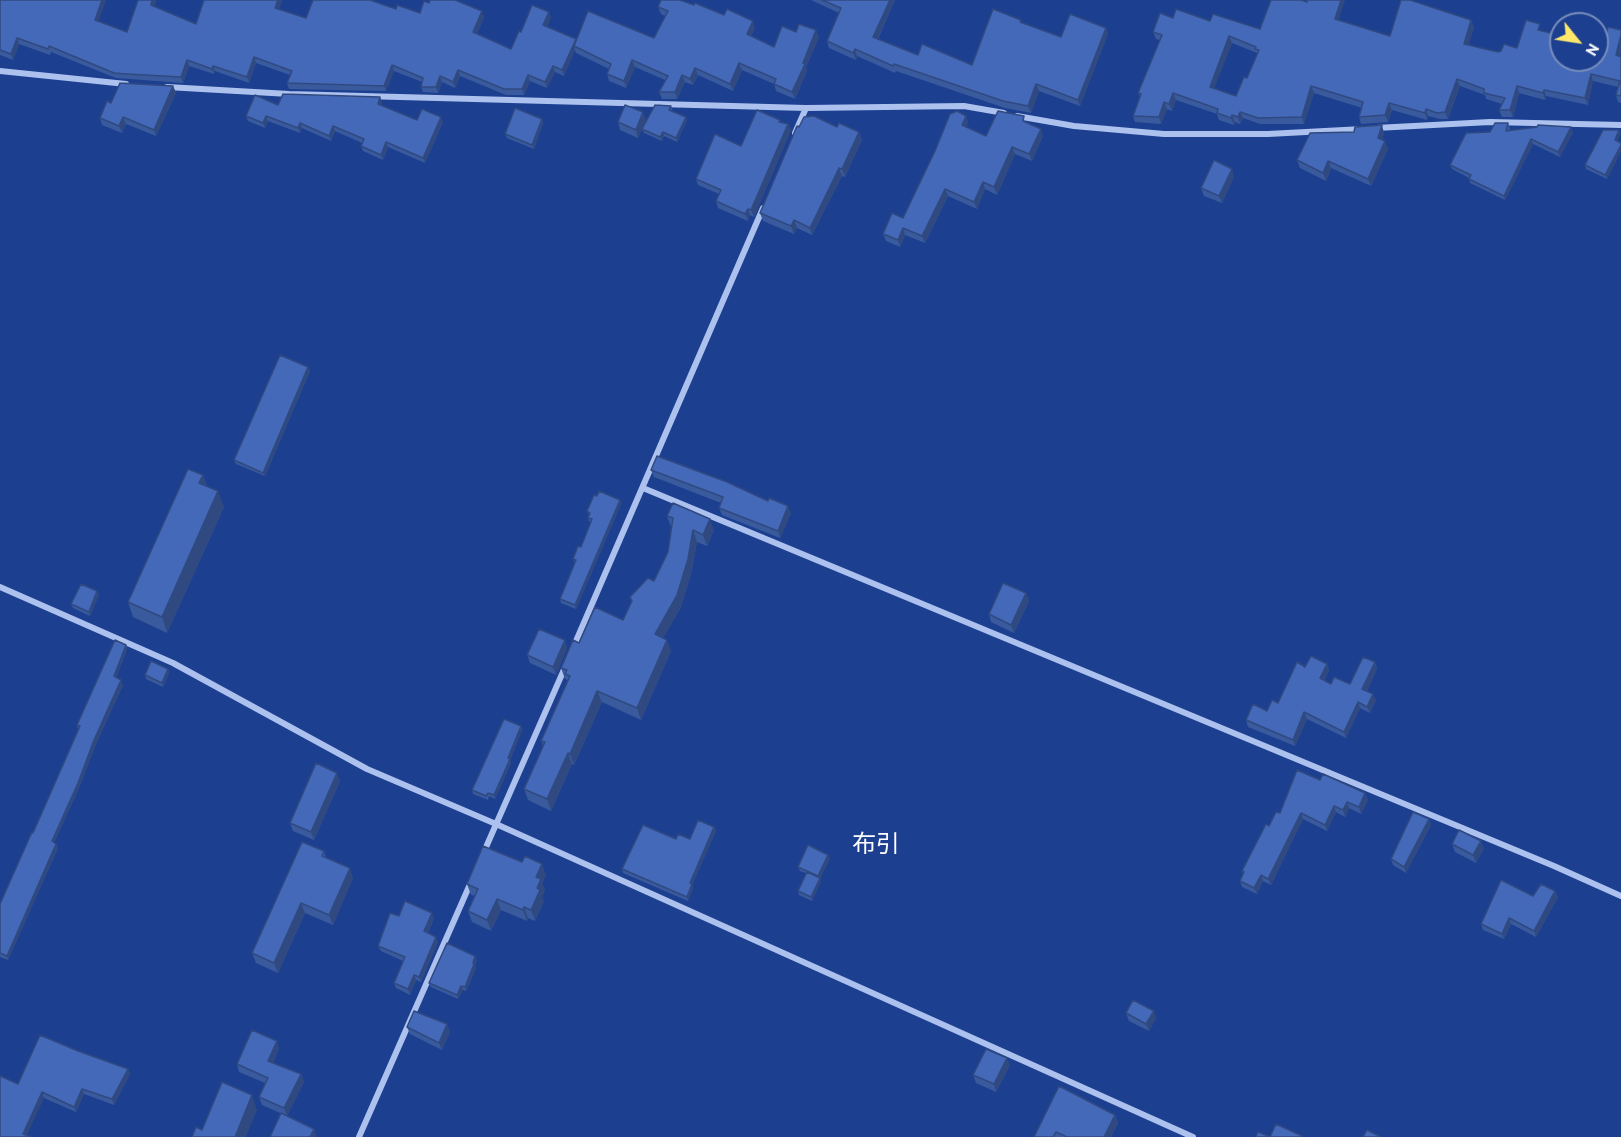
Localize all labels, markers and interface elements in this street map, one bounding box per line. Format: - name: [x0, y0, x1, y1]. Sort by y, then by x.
- north arrow: [1549, 12, 1609, 72]
- text: N: [1582, 40, 1604, 60]
- district label: 布引: [852, 831, 900, 859]

